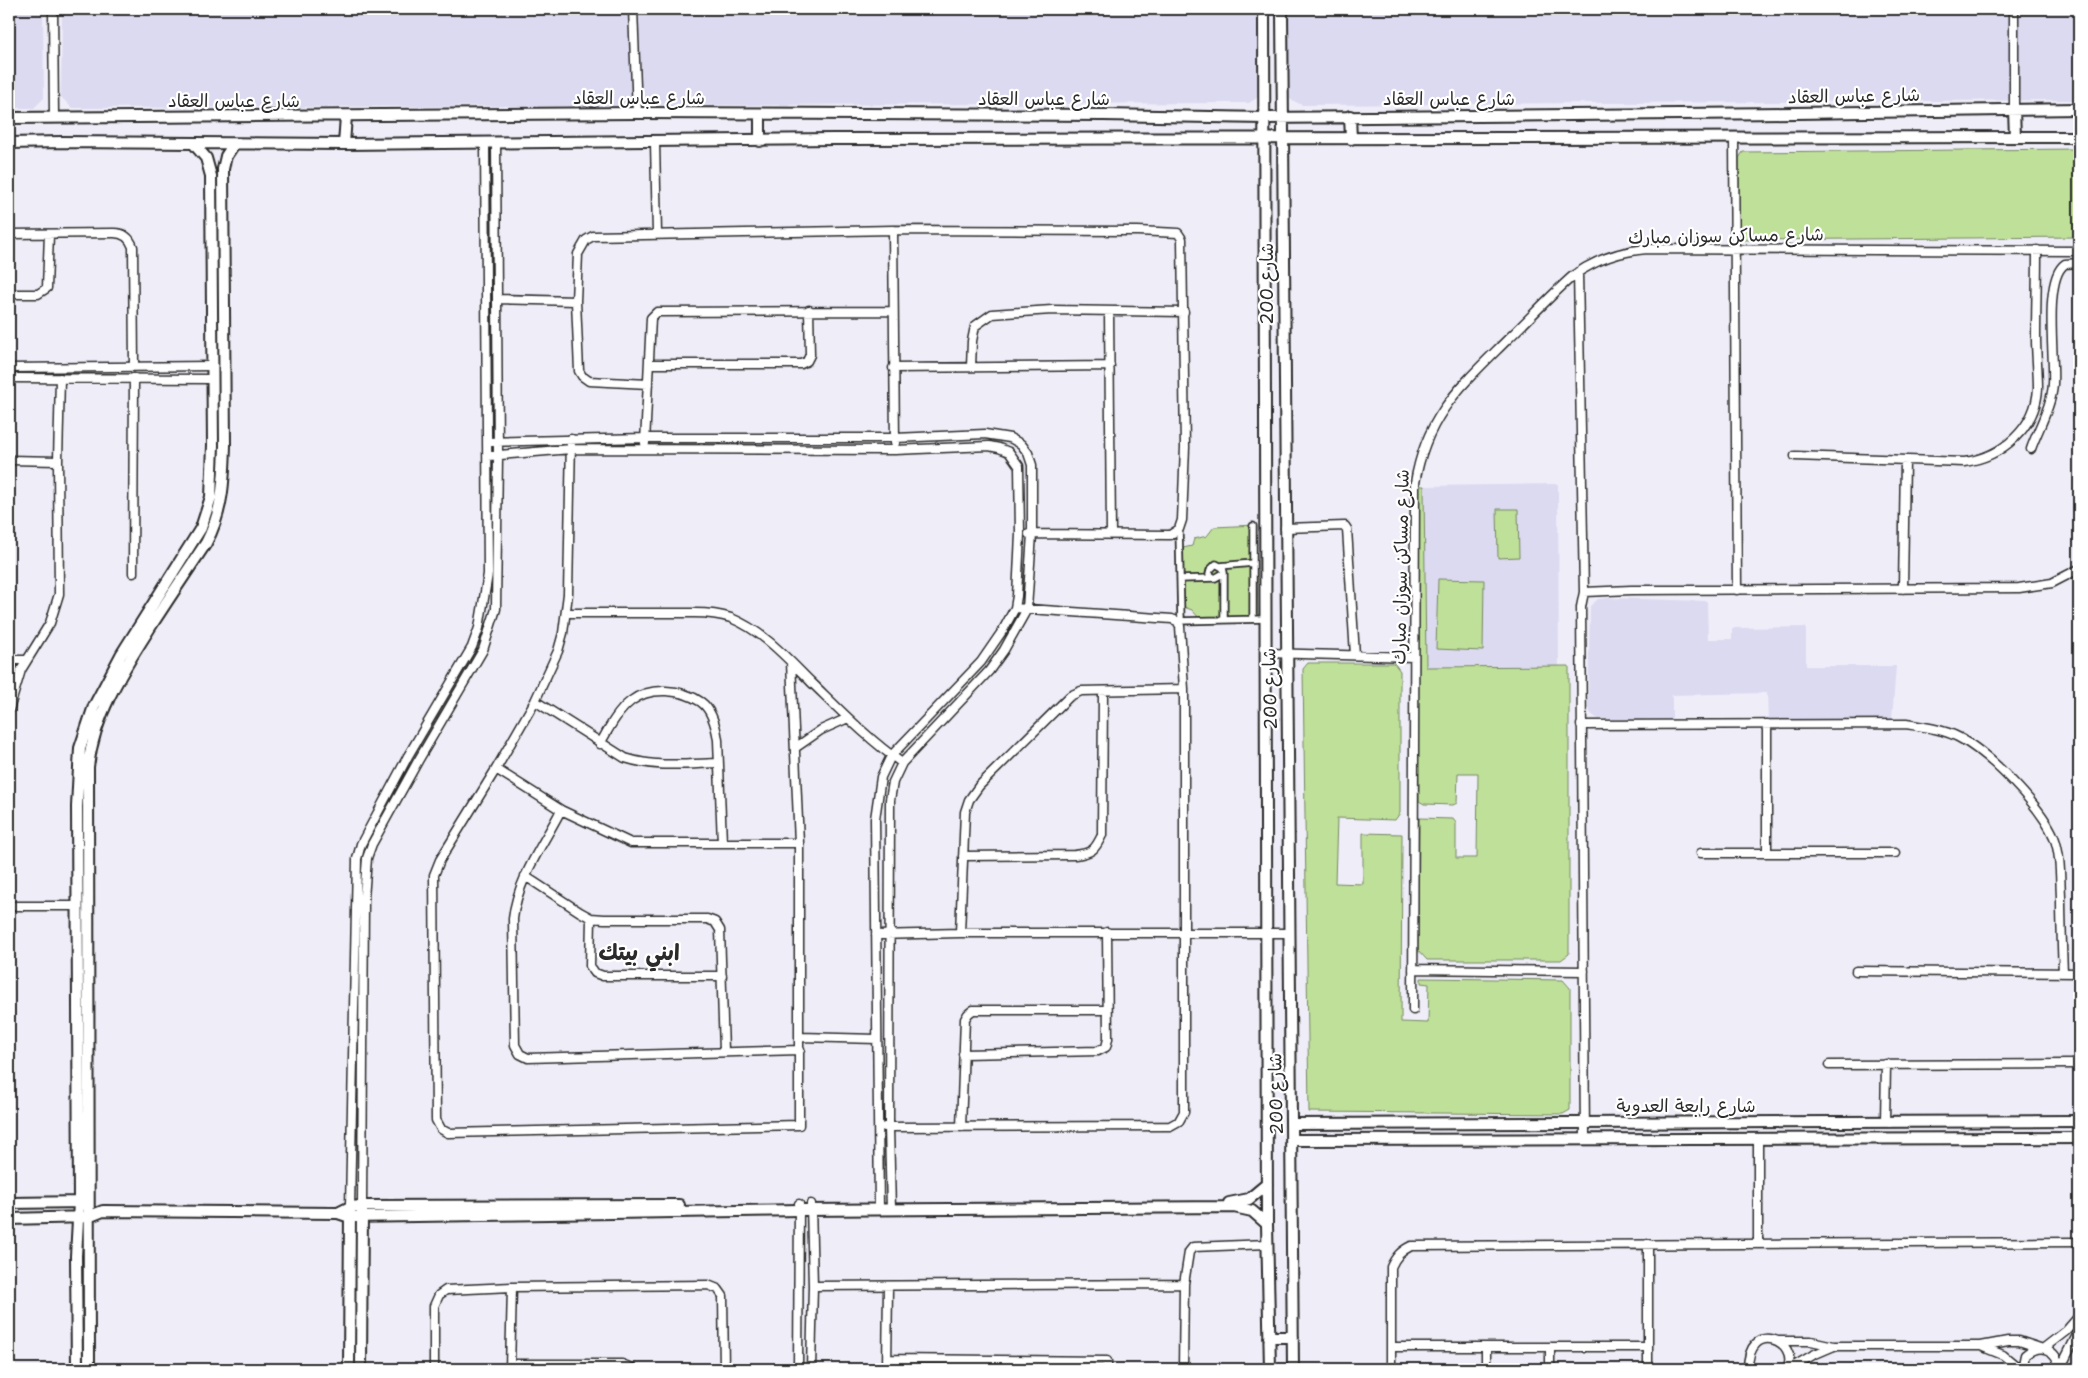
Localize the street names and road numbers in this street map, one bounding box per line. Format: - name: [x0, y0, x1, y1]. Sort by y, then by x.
- street label: شارع عباس العقاد: [1788, 83, 1920, 109]
- street label: شارع عباس العقاد: [573, 86, 705, 110]
- street label: شارع عباس العقاد: [978, 87, 1110, 111]
- street label: شارع عباس العقاد: [1383, 87, 1515, 111]
- street label: شارع عباس العقاد: [168, 89, 300, 113]
- street label: شارع مساكن سوزان مبارك: [1628, 222, 1824, 250]
- street label: شارع 200: [1255, 243, 1279, 325]
- street label: شارع مساكن سوزان مبارك: [1387, 469, 1415, 665]
- street label: شارع 200: [1257, 648, 1283, 730]
- street label: شارع 200: [1263, 1053, 1289, 1135]
- street label: شارع رابعة العدوية: [1616, 1094, 1756, 1118]

